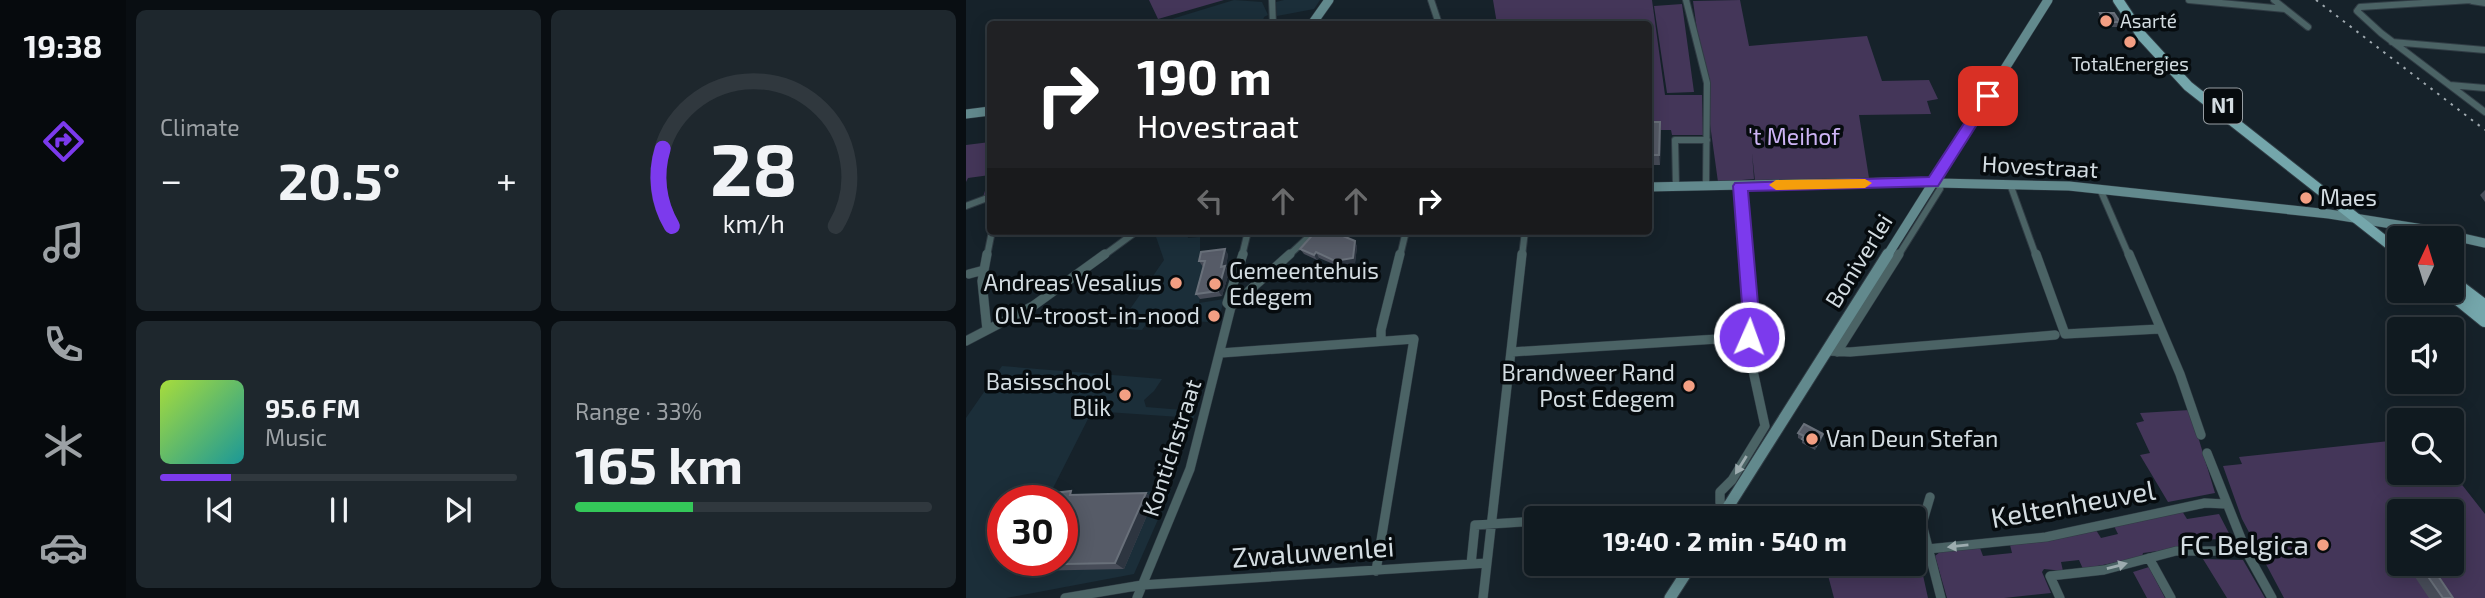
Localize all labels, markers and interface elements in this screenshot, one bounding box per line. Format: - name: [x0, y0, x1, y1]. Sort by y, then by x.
- place label: Asarté: [2120, 9, 2177, 32]
- marker: Asarté: [2098, 13, 2114, 29]
- text: 19:38: [23, 26, 103, 64]
- marker: TotalEnergies: [2122, 34, 2138, 50]
- text: 190 m: [1137, 46, 1272, 105]
- icon: right: [1022, 49, 1113, 140]
- place label: TotalEnergies: [2071, 52, 2189, 75]
- pin: [1958, 66, 2018, 126]
- icon: arrive: [1969, 77, 2007, 115]
- road number: N1: [2204, 88, 2242, 124]
- text: Hovestraat: [1137, 106, 1299, 144]
- text: Climate: [160, 113, 240, 141]
- icon: directions: [39, 117, 88, 166]
- park label: 't Meihof: [1748, 122, 1841, 150]
- text: 28: [710, 124, 797, 212]
- text: 20.5°: [278, 148, 400, 210]
- street label: Hovestraat: [1981, 149, 2099, 183]
- text: −: [160, 156, 182, 202]
- text: +: [496, 156, 517, 202]
- icon: left: [1191, 182, 1229, 220]
- icon: ahead: [1264, 182, 1302, 220]
- icon: ahead: [1337, 182, 1375, 220]
- icon: right: [1410, 182, 1448, 220]
- place label: Maes: [2320, 183, 2377, 211]
- marker: Maes: [2298, 190, 2314, 206]
- text: km/h: [722, 208, 785, 238]
- street label: Boniverlei: [1818, 209, 1898, 312]
- icon: music: [39, 218, 88, 267]
- north arrow: [2387, 226, 2464, 303]
- map controls: [2387, 226, 2464, 576]
- place label: Gemeentehuis Edegem: [1229, 256, 1379, 310]
- place label: Andreas Vesalius: [984, 268, 1162, 296]
- marker: Andreas Vesalius: [1168, 275, 1184, 291]
- marker: Gemeentehuis Edegem: [1207, 276, 1223, 292]
- position arrow: [1712, 300, 1786, 374]
- place label: OLV-troost-in-nood: [994, 301, 1200, 329]
- marker: OLV-troost-in-nood: [1206, 308, 1222, 324]
- button: sound: [2387, 317, 2464, 394]
- icon: phone: [39, 320, 88, 369]
- place label: Brandweer Rand Post Edegem: [1502, 358, 1675, 412]
- place label: Basisschool Blik: [986, 367, 1111, 421]
- street label: Kontichstraat: [1136, 375, 1206, 520]
- marker: Brandweer Rand Post Edegem: [1681, 378, 1697, 394]
- marker: Basisschool Blik: [1117, 387, 1133, 403]
- text: 95.6 FM: [265, 392, 360, 423]
- text: Range · 33%: [575, 397, 702, 425]
- button: search: [2387, 408, 2464, 485]
- icon: climate: [39, 421, 88, 470]
- text: Music: [265, 423, 327, 451]
- place label: Van Deun Stefan: [1826, 424, 1998, 452]
- marker: Van Deun Stefan: [1804, 431, 1820, 447]
- text: 165 km: [575, 432, 743, 494]
- one-way arrow: [1734, 456, 1747, 475]
- street label: Keltenheuvel: [1988, 472, 2158, 534]
- speed limit sign: 30: [987, 485, 1078, 576]
- icon: previous: [201, 491, 239, 529]
- icon: pause: [320, 491, 358, 529]
- icon: next: [439, 491, 477, 529]
- button: layers: [2387, 499, 2464, 576]
- icon: car: [39, 523, 88, 572]
- text: 19:40 · 2 min · 540 m: [1603, 525, 1847, 556]
- place label: FC Belgica: [2180, 527, 2309, 561]
- street label: Zwaluwenlei: [1230, 528, 1395, 574]
- marker: FC Belgica: [2315, 537, 2331, 553]
- one-way arrow: [1947, 541, 1969, 552]
- one-way arrow: [2107, 561, 2128, 571]

